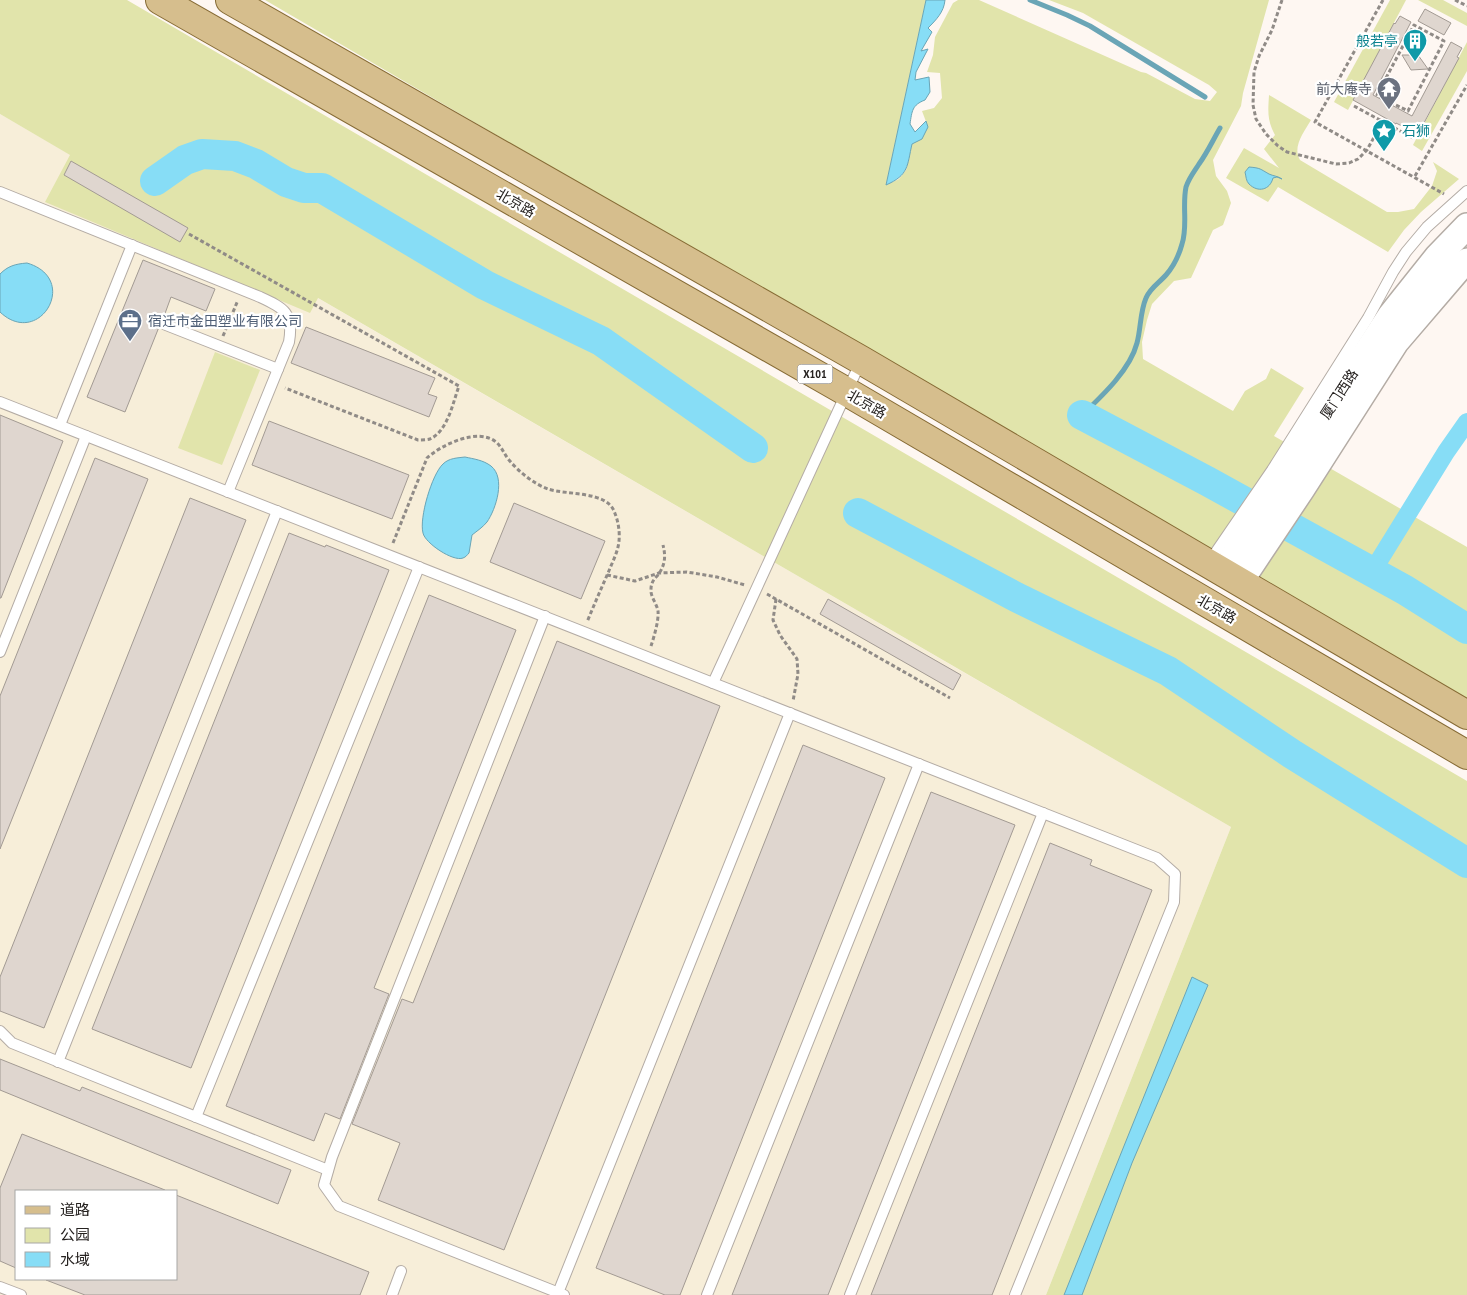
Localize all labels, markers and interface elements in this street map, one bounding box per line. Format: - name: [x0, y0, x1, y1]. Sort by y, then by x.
- building icon: 般若亭: [1402, 28, 1428, 62]
- place label: 般若亭: [1356, 32, 1398, 50]
- temple icon: 前大庵寺: [1376, 76, 1402, 110]
- place label: 前大庵寺: [1316, 80, 1372, 98]
- place icon: 石狮: [1371, 118, 1397, 152]
- place label: 石狮: [1402, 122, 1430, 140]
- street label: 北京路: [493, 185, 539, 221]
- office icon: 宿迁市金田塑业有限公司: [117, 308, 143, 342]
- place label: 宿迁市金田塑业有限公司: [148, 312, 302, 330]
- road number: X101: [798, 364, 832, 384]
- street label: 厦门西路: [1316, 366, 1362, 422]
- street label: 北京路: [844, 386, 890, 422]
- street label: 北京路: [1194, 591, 1240, 627]
- legend: [15, 1190, 178, 1280]
- text: 道路: [60, 1200, 90, 1219]
- text: 公园: [60, 1225, 90, 1244]
- text: 水域: [60, 1250, 90, 1269]

